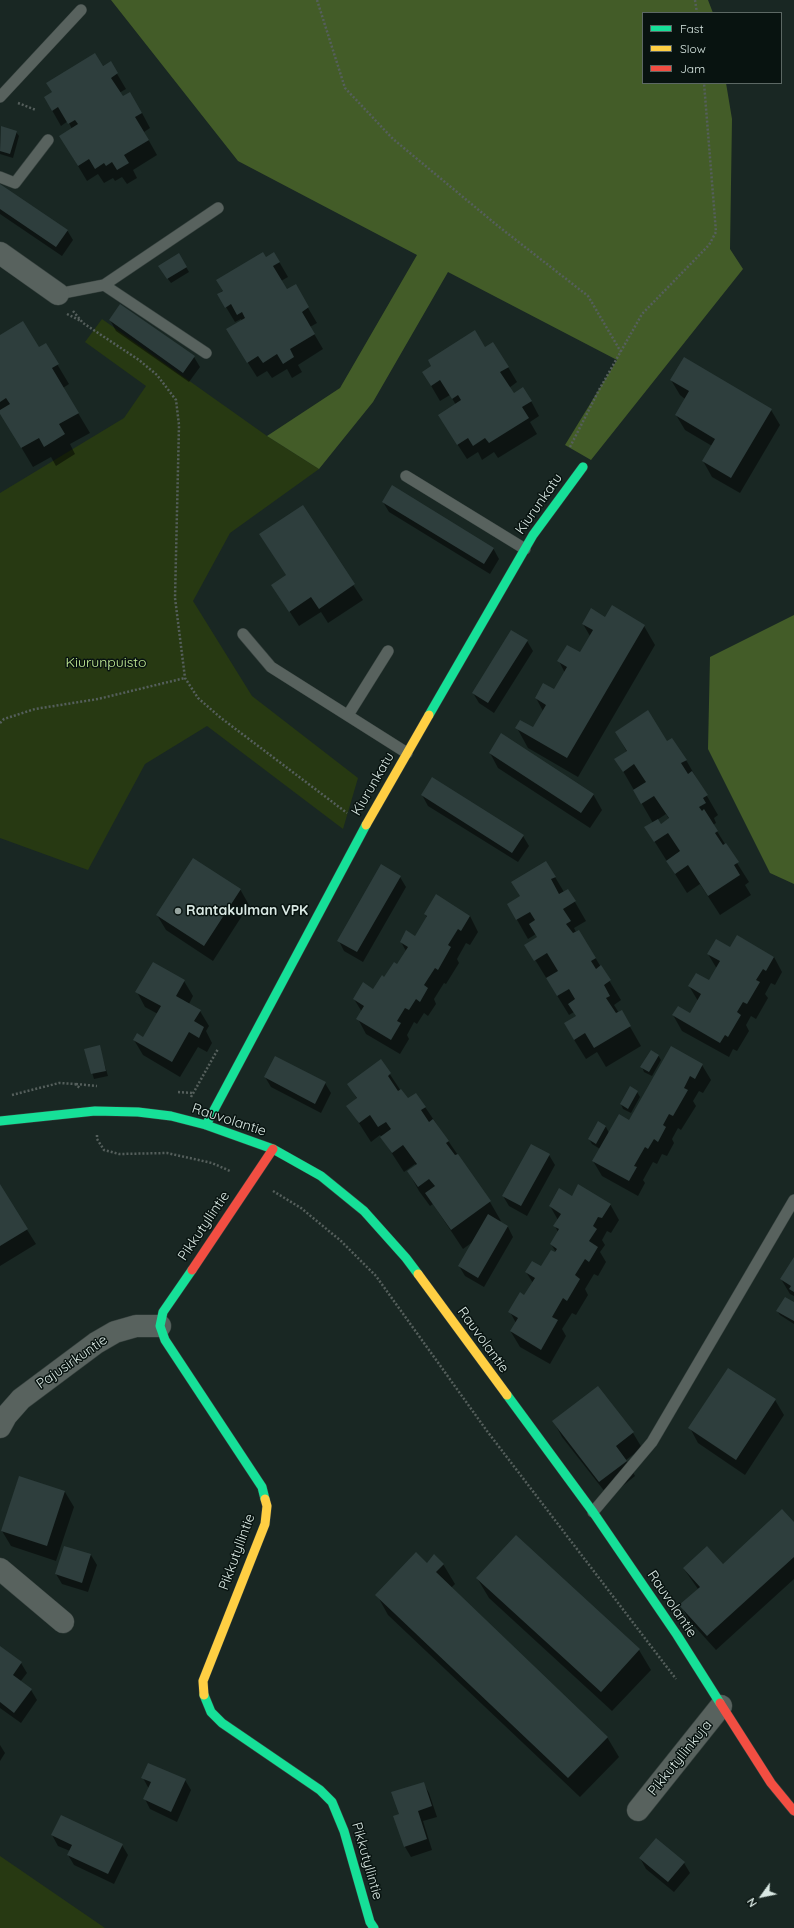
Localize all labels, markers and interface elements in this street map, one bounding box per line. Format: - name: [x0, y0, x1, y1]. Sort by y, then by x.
- legend: [642, 12, 782, 84]
- text: Fast: [680, 21, 704, 36]
- text: Slow: [680, 41, 706, 56]
- text: Jam: [680, 61, 705, 76]
- street label: Kiurunkatu: [512, 470, 566, 538]
- park label: Kiurunpuisto: [65, 655, 147, 671]
- street label: Kiurunkatu: [348, 749, 398, 819]
- place label: Rantakulman VPK: [186, 903, 308, 919]
- marker: Rantakulman VPK: [173, 906, 183, 916]
- street label: Rauvolantie: [190, 1100, 268, 1140]
- street label: Pikkutyllintie: [175, 1188, 233, 1264]
- street label: Rauvolantie: [454, 1304, 512, 1376]
- street label: Pajusirkuntie: [33, 1331, 111, 1393]
- street label: Pikkutyllintie: [215, 1512, 259, 1592]
- street label: Rauvolantie: [644, 1567, 700, 1641]
- street label: Pikkutyllinkuja: [645, 1717, 715, 1799]
- street label: Pikkutyllintie: [348, 1820, 386, 1902]
- north arrow: [742, 1876, 782, 1916]
- text: N: [744, 1895, 760, 1910]

